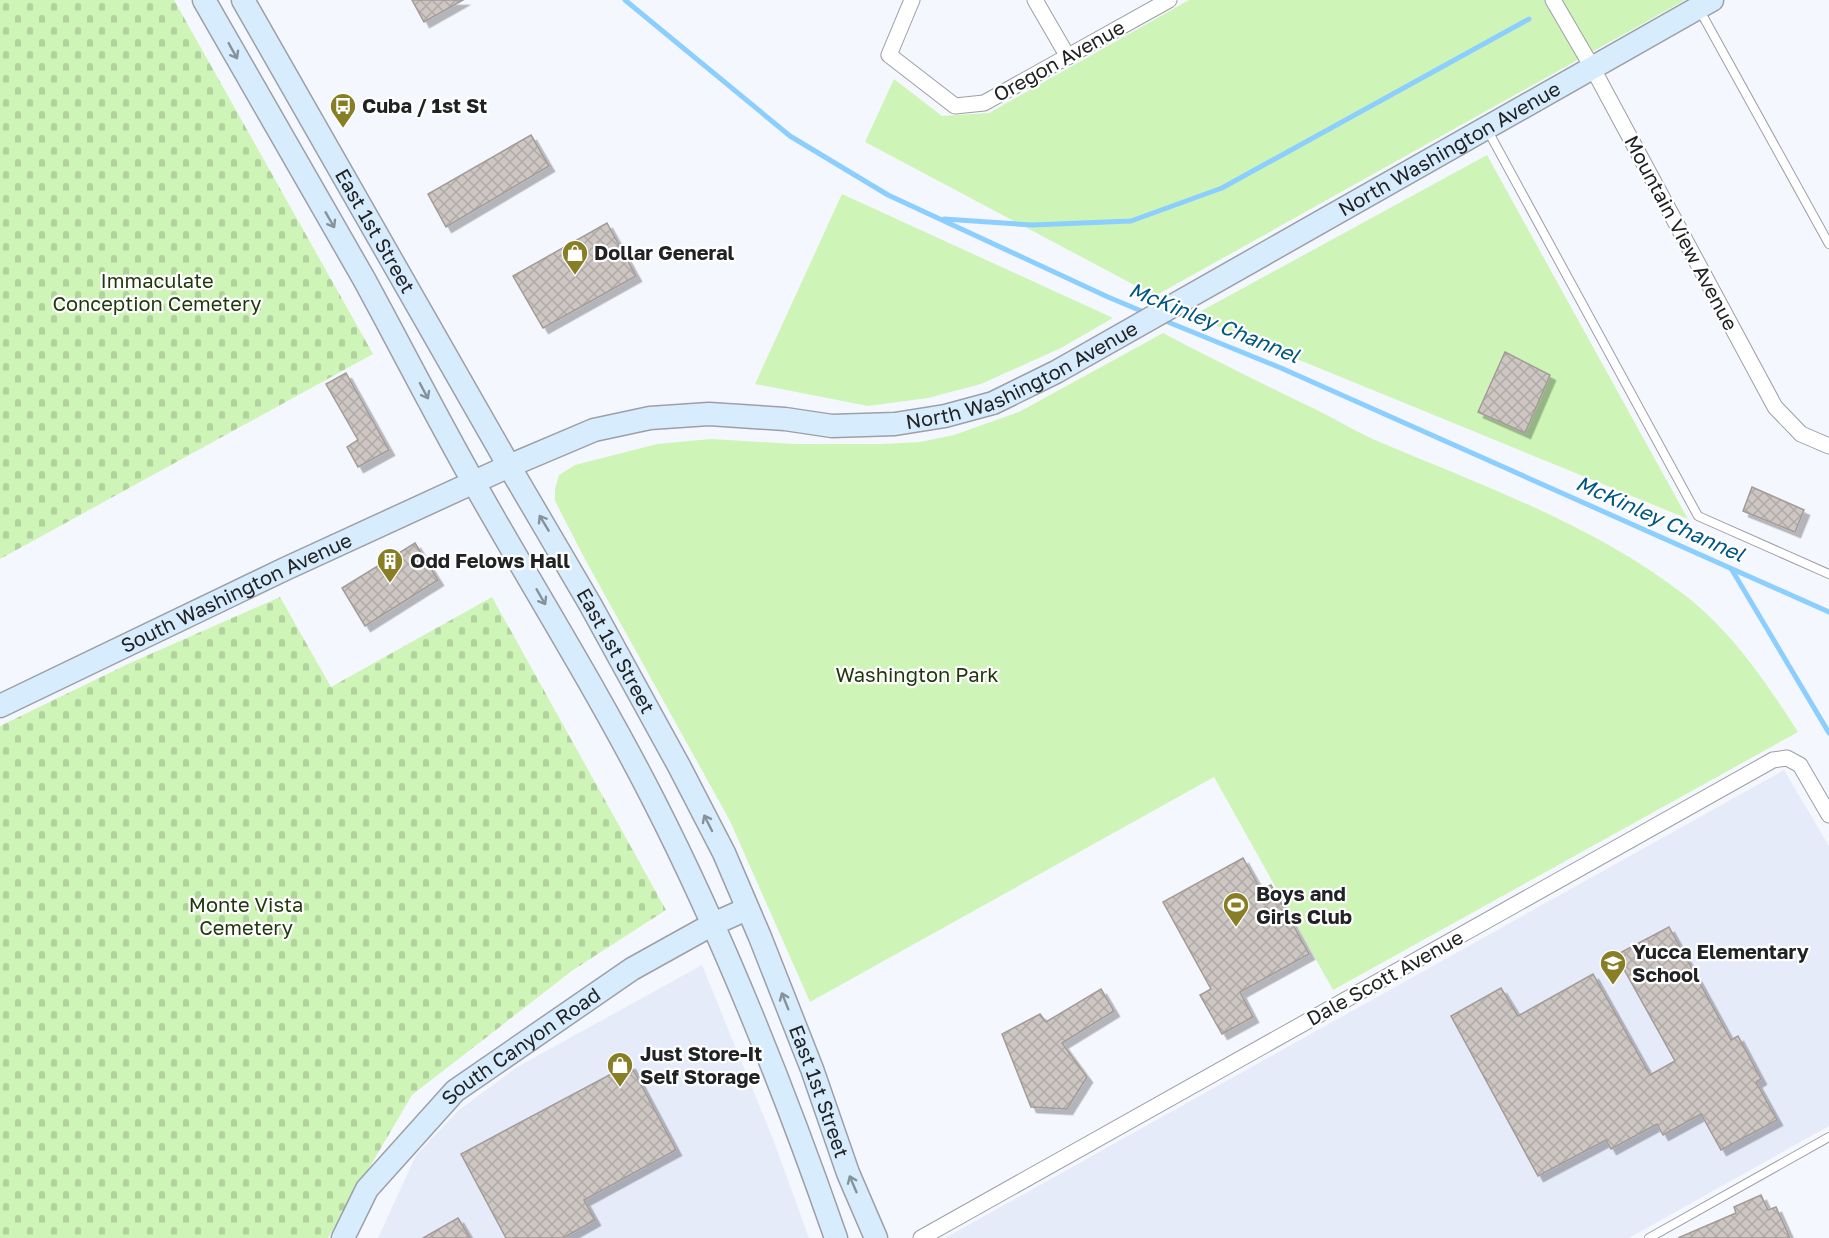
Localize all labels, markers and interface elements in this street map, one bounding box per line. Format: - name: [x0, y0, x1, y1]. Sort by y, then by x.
- street label: Oregon Avenue: [989, 14, 1128, 106]
- one-way arrow: [227, 42, 239, 59]
- street label: North Washington Avenue: [1334, 76, 1564, 220]
- bus stop icon: Cuba / 1st St: [328, 91, 358, 129]
- place label: Cuba / 1st St: [362, 93, 487, 117]
- street label: Mountain View Avenue: [1620, 131, 1743, 334]
- street label: East 1st Street: [331, 164, 421, 297]
- one-way arrow: [324, 211, 336, 228]
- shop icon: Dollar General: [560, 238, 590, 276]
- place label: Dollar General: [594, 240, 735, 264]
- park label: Immaculate Conception Cemetery: [52, 268, 262, 315]
- water label: McKinley Channel: [1125, 276, 1305, 369]
- street label: North Washington Avenue: [904, 315, 1141, 433]
- one-way arrow: [418, 382, 430, 399]
- water label: McKinley Channel: [1572, 469, 1750, 567]
- one-way arrow: [537, 515, 549, 532]
- street label: South Washington Avenue: [117, 527, 355, 657]
- building icon: Odd Felows Hall: [375, 546, 405, 584]
- place label: Odd Felows Hall: [410, 548, 570, 572]
- street label: East 1st Street: [572, 583, 661, 717]
- one-way arrow: [535, 588, 547, 605]
- park label: Washington Park: [835, 662, 999, 686]
- one-way arrow: [702, 814, 713, 832]
- place label: Boys and Girls Club: [1256, 881, 1352, 928]
- sports icon: Boys and Girls Club: [1221, 890, 1251, 928]
- park label: Monte Vista Cemetery: [189, 892, 303, 939]
- street label: Dale Scott Avenue: [1302, 924, 1467, 1030]
- place label: Yucca Elementary School: [1632, 939, 1809, 986]
- school or university icon: Yucca Elementary School: [1598, 948, 1628, 986]
- street label: South Canyon Road: [436, 982, 604, 1109]
- one-way arrow: [779, 993, 790, 1011]
- street label: East 1st Street: [785, 1021, 855, 1161]
- place label: Just Store-It Self Storage: [640, 1041, 762, 1088]
- shop icon: Just Store-It Self Storage: [605, 1050, 635, 1088]
- one-way arrow: [847, 1176, 858, 1194]

